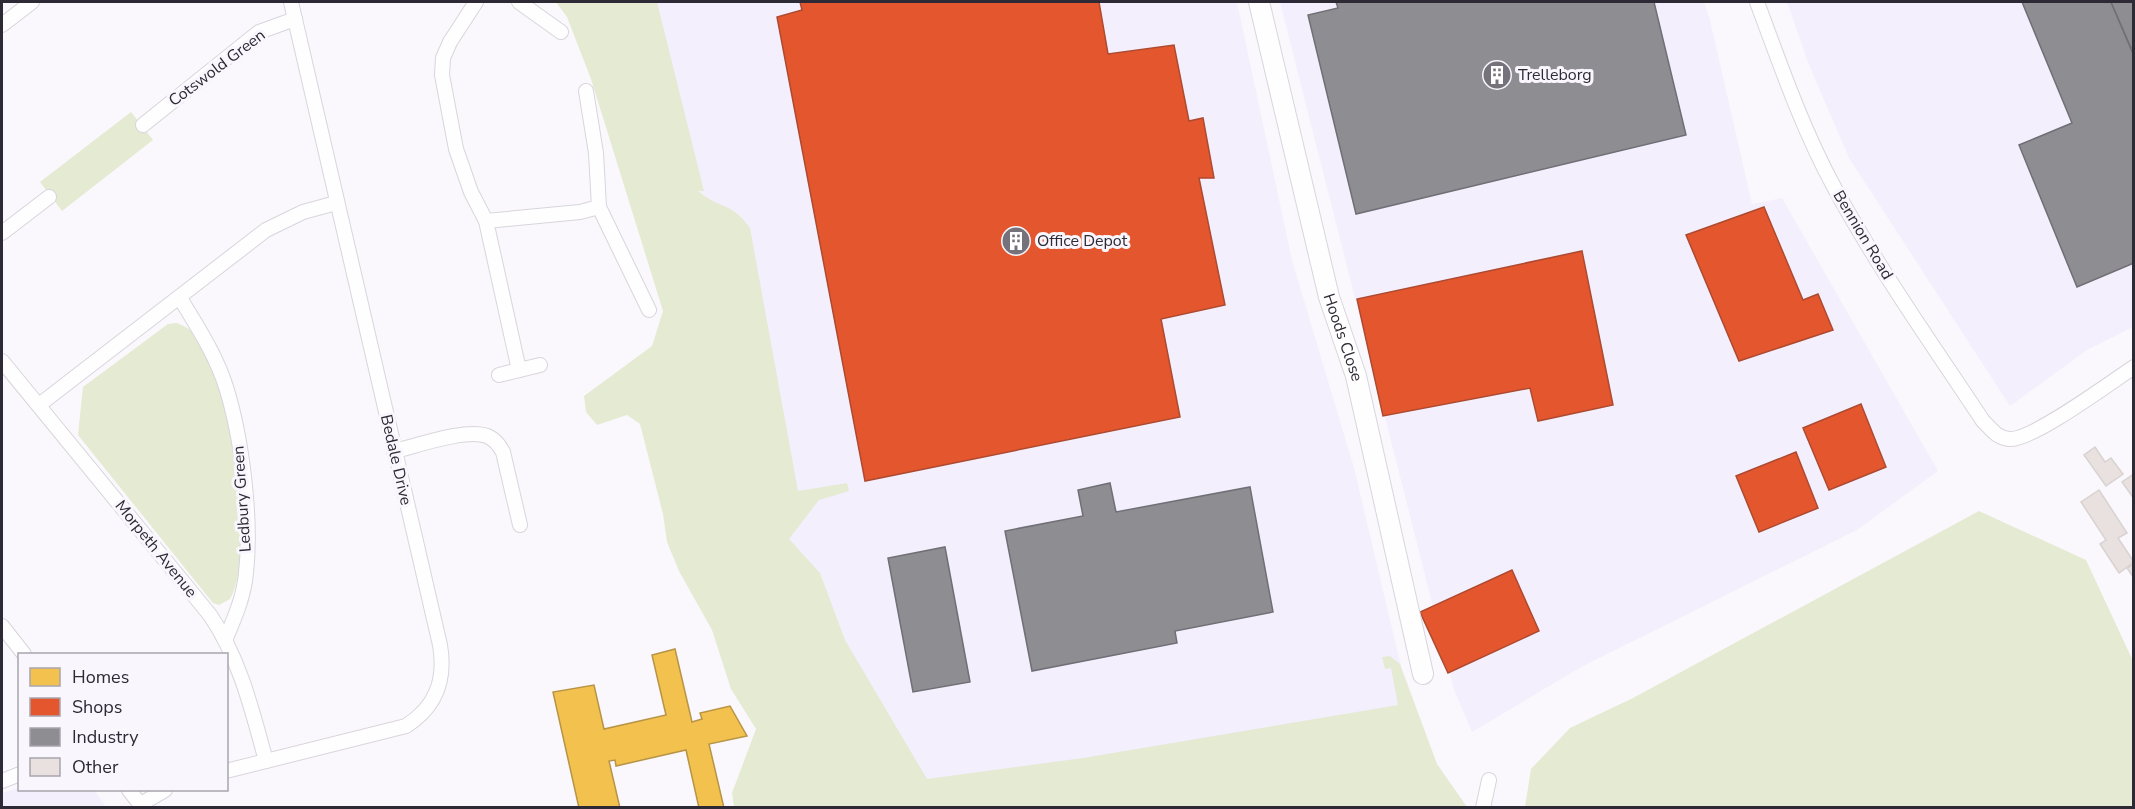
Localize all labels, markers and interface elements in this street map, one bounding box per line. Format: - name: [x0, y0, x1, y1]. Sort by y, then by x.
- street label: Cotswold Green: [164, 24, 270, 112]
- building icon: Trelleborg: [1481, 59, 1513, 91]
- place label: Trelleborg: [1518, 64, 1592, 86]
- street label: Bennion Road: [1828, 186, 1898, 284]
- building icon: Office Depot: [1000, 225, 1032, 257]
- place label: Office Depot: [1037, 230, 1128, 252]
- street label: Hoods Close: [1318, 291, 1368, 383]
- street label: Bedale Drive: [375, 413, 417, 507]
- street label: Ledbury Green: [227, 445, 257, 553]
- street label: Morpeth Avenue: [110, 496, 202, 602]
- legend: [18, 653, 228, 791]
- text: Homes: [72, 665, 129, 689]
- text: Shops: [72, 695, 122, 719]
- text: Industry: [72, 725, 139, 749]
- text: Other: [72, 755, 119, 779]

